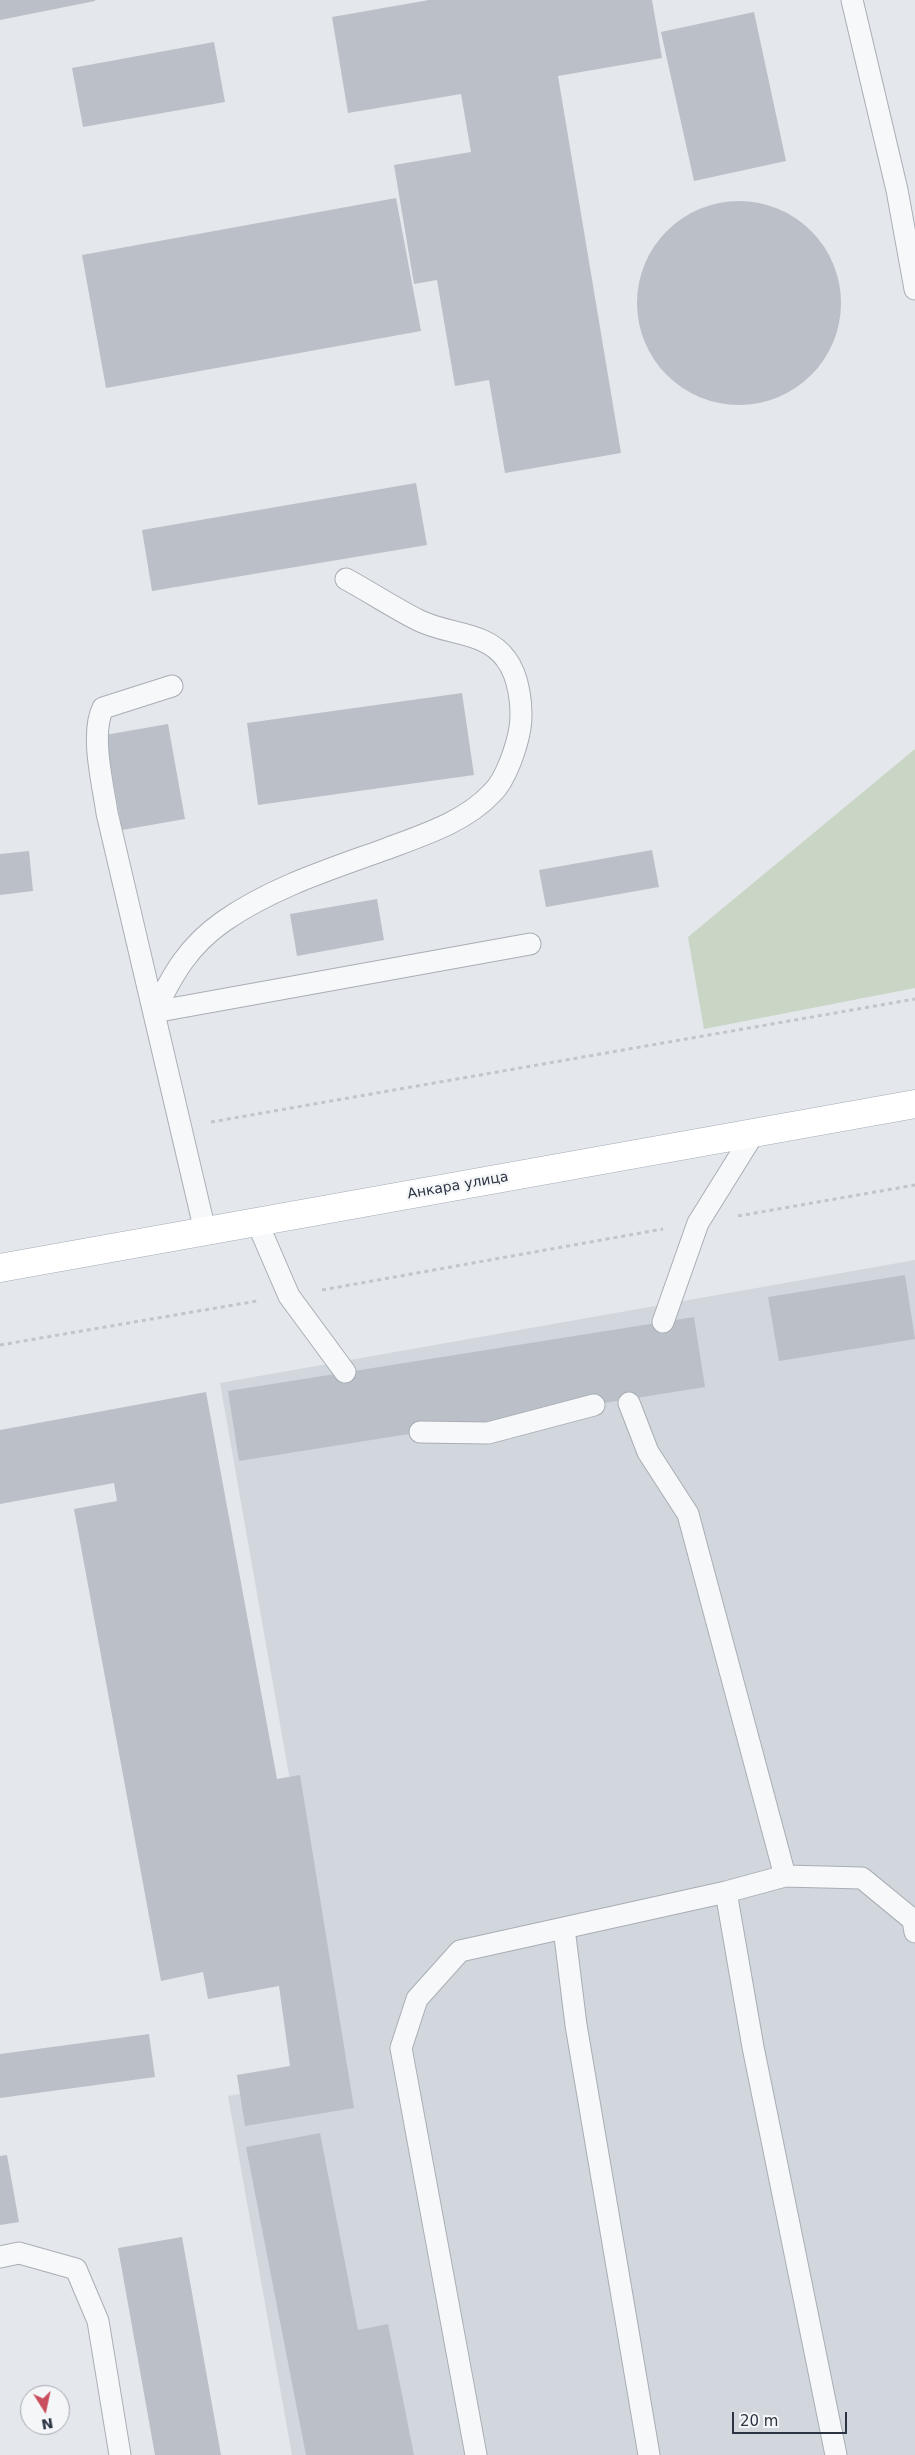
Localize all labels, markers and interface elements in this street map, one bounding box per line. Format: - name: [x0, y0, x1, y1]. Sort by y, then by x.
- street label: Анкара улица: [406, 1169, 510, 1203]
- north arrow: [20, 2385, 70, 2435]
- scale bar: [735, 2402, 850, 2434]
- text: 20 m: [740, 2412, 778, 2430]
- text: N: [40, 2415, 55, 2433]

